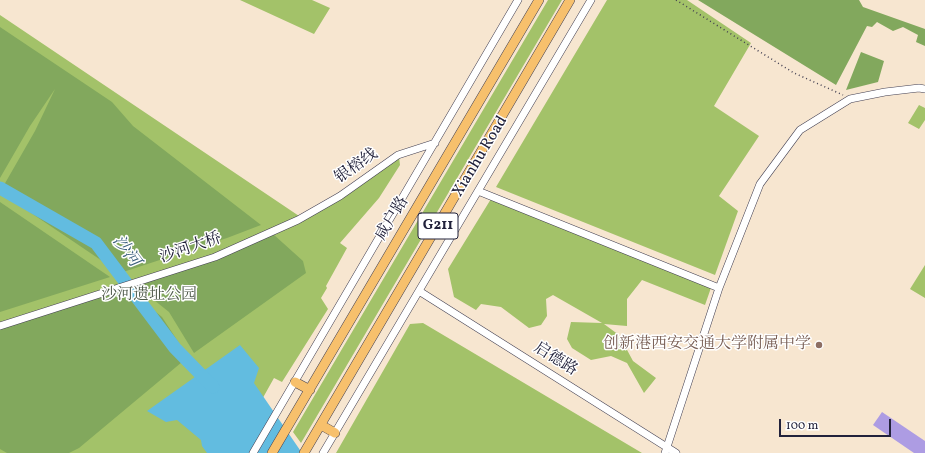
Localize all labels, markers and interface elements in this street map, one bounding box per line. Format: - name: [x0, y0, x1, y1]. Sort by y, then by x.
- street label: Xianhu Road: [449, 113, 513, 201]
- street label: 银榕线: [332, 145, 382, 189]
- street label: 咸户路: [372, 193, 414, 245]
- road number: G211: [418, 213, 458, 239]
- street label: 沙河大桥: [158, 230, 224, 268]
- water label: 沙河: [107, 232, 143, 272]
- park label: 沙河遗址公园: [101, 286, 197, 306]
- place label: 创新港西安交通大学附属中学: [603, 335, 811, 355]
- street label: 启德路: [530, 339, 580, 381]
- marker: 创新港西安交通大学附属中学: [814, 340, 824, 350]
- scale bar: [781, 411, 893, 437]
- text: 100 m: [786, 418, 818, 434]

